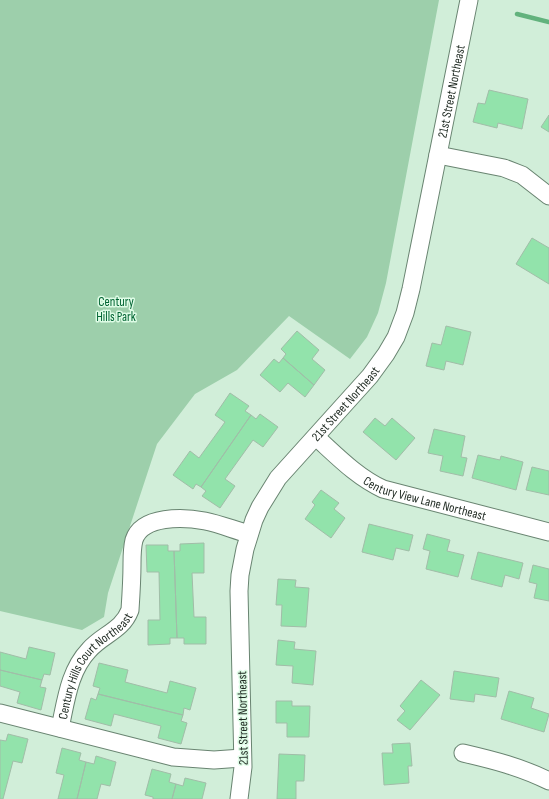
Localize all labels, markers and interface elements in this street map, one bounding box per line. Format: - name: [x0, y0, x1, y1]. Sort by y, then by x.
- street label: 21st Street Northeast: [435, 43, 469, 139]
- park label: Century Hills Park: [96, 294, 136, 325]
- street label: 21st Street Northeast: [308, 364, 383, 445]
- street label: Century View Lane Northeast: [360, 473, 488, 524]
- street label: Century Hills Court Northeast: [55, 610, 136, 721]
- street label: 21st Street Northeast: [234, 671, 252, 765]

